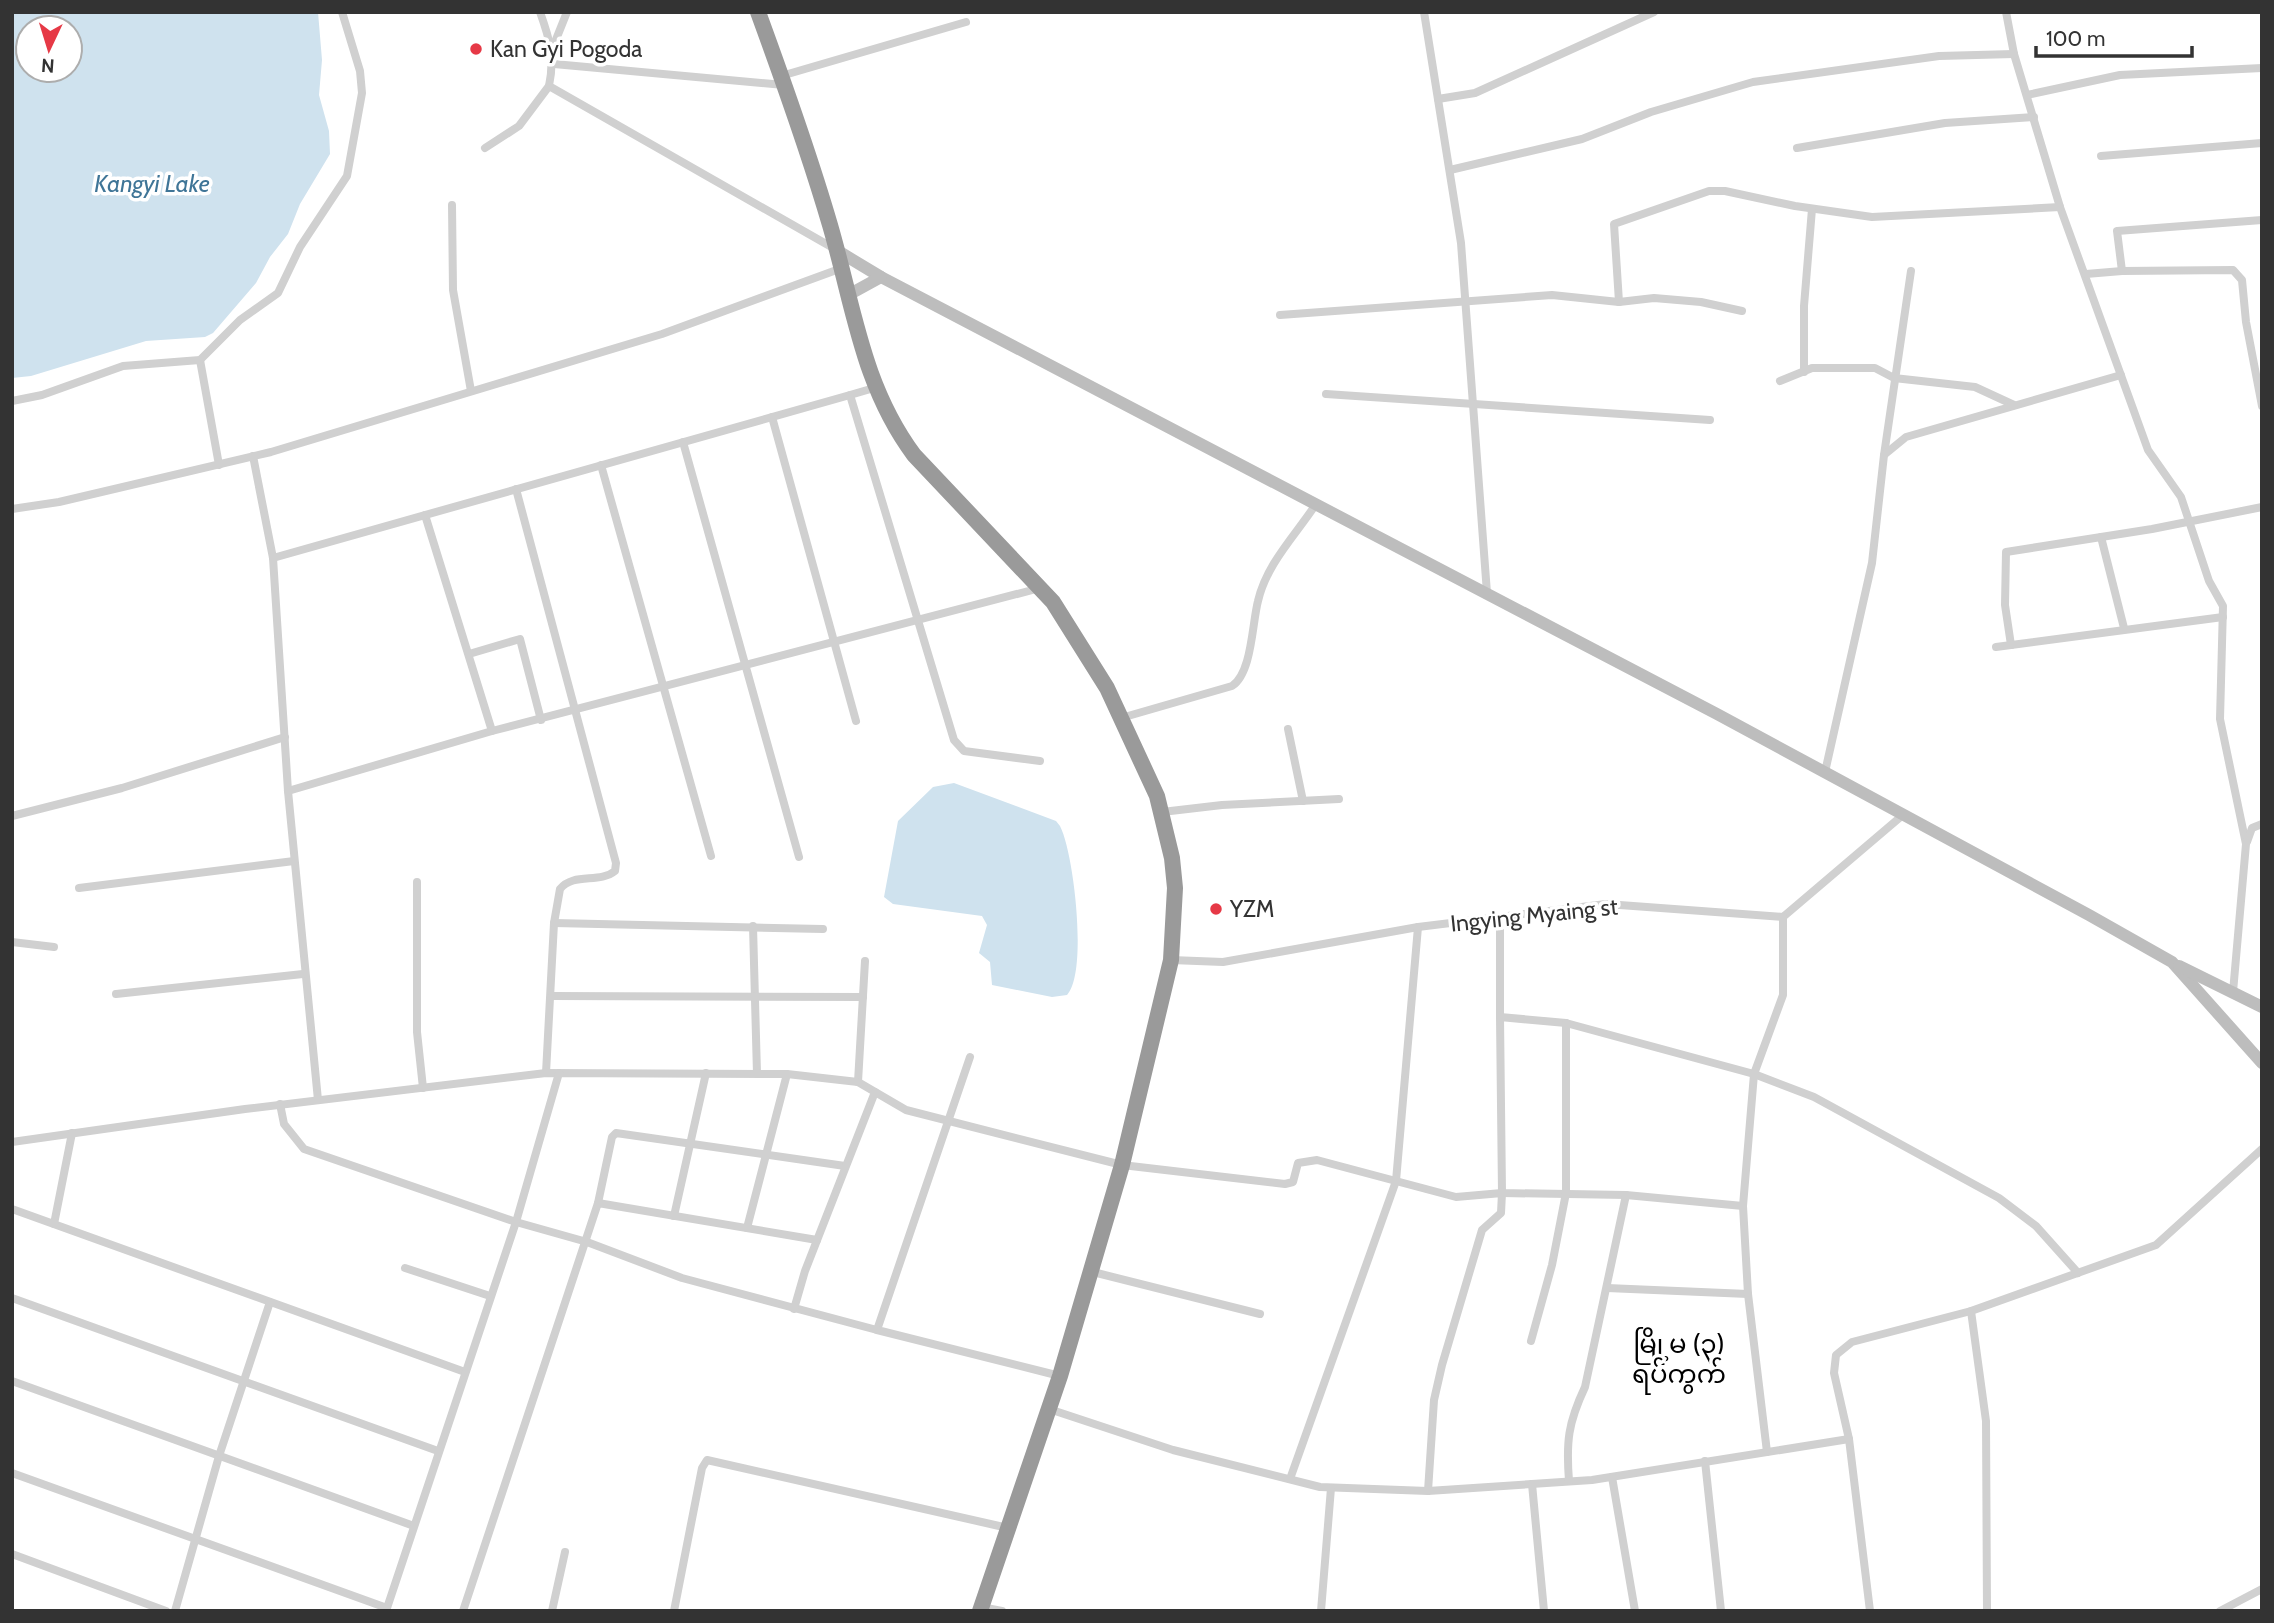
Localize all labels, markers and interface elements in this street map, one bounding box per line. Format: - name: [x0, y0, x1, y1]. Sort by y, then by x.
- north arrow: [14, 14, 84, 84]
- scale bar: [2036, 14, 2192, 58]
- text: 100 m: [2046, 26, 2105, 51]
- place label: Kan Gyi Pogoda: [490, 35, 642, 63]
- marker: Kan Gyi Pogoda: [468, 41, 484, 57]
- text: N: [40, 54, 55, 77]
- water label: Kangyi Lake: [94, 169, 210, 198]
- street label: Ingying Myaing st: [1449, 892, 1619, 938]
- place label: YZM: [1229, 895, 1274, 923]
- marker: YZM: [1208, 901, 1224, 917]
- district label: မြို့မ (၃) ရပ်ကွက်: [1632, 1327, 1726, 1395]

